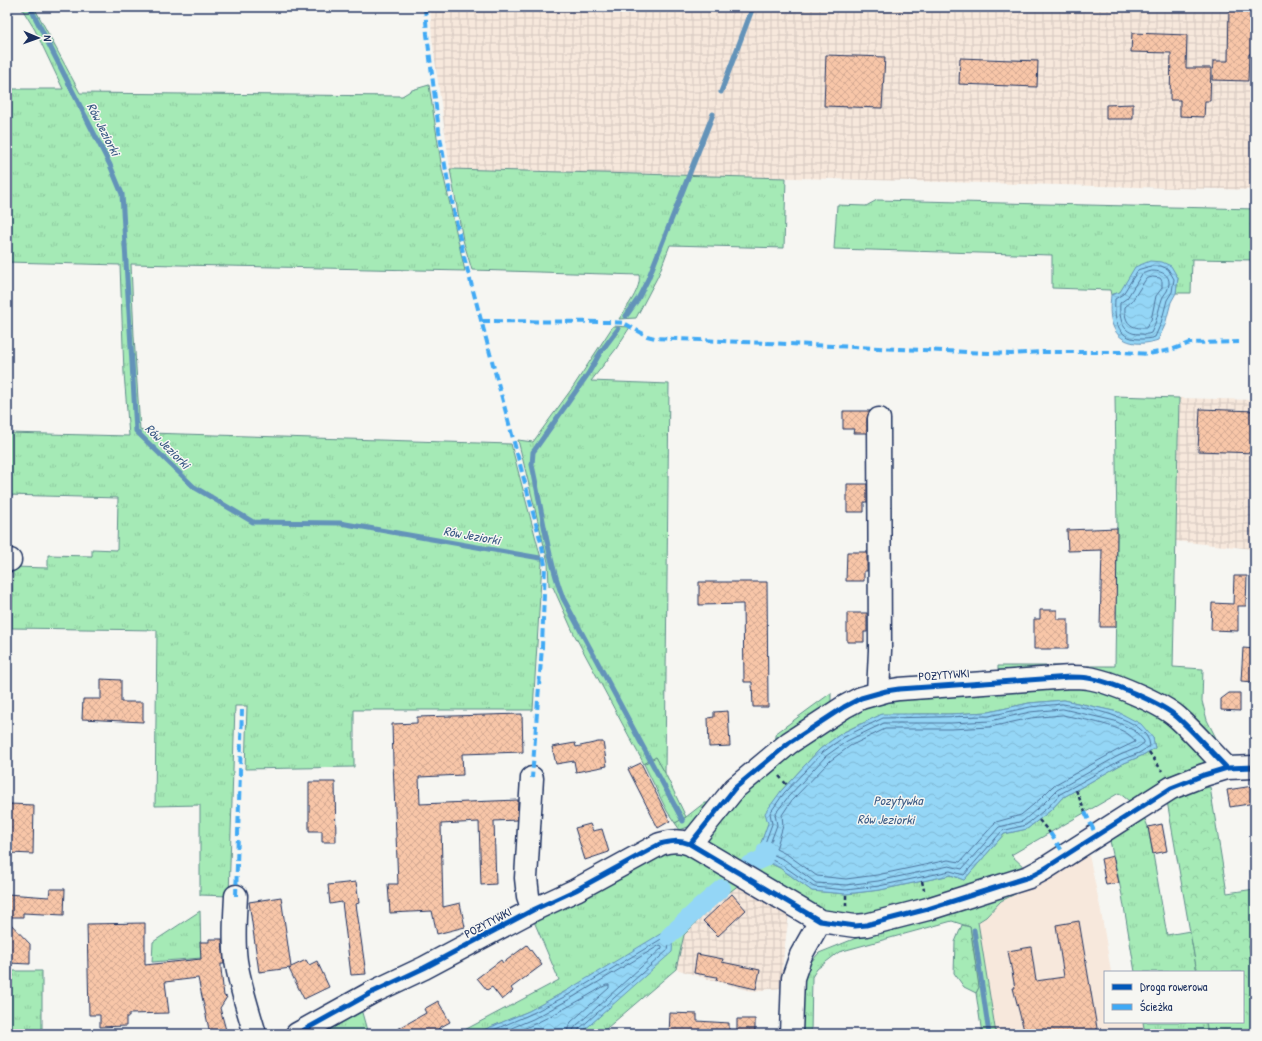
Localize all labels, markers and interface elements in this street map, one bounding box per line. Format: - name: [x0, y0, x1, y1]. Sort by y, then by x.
- north arrow: [18, 18, 58, 58]
- text: N: [41, 35, 55, 42]
- water label: Rów Jeziorki: [83, 99, 125, 160]
- water label: Rów Jeziorki: [141, 419, 195, 473]
- water label: Rów Jeziorki: [442, 521, 503, 549]
- street label: POZYTYWKI: [918, 664, 970, 685]
- water label: Pozytywka: [873, 791, 924, 809]
- water label: Rów Jeziorki: [857, 810, 916, 829]
- street label: POZYTYWKI: [461, 903, 514, 942]
- legend: [1104, 971, 1244, 1023]
- text: Droga rowerowa: [1140, 978, 1208, 995]
- text: Ścieżka: [1140, 998, 1173, 1015]

